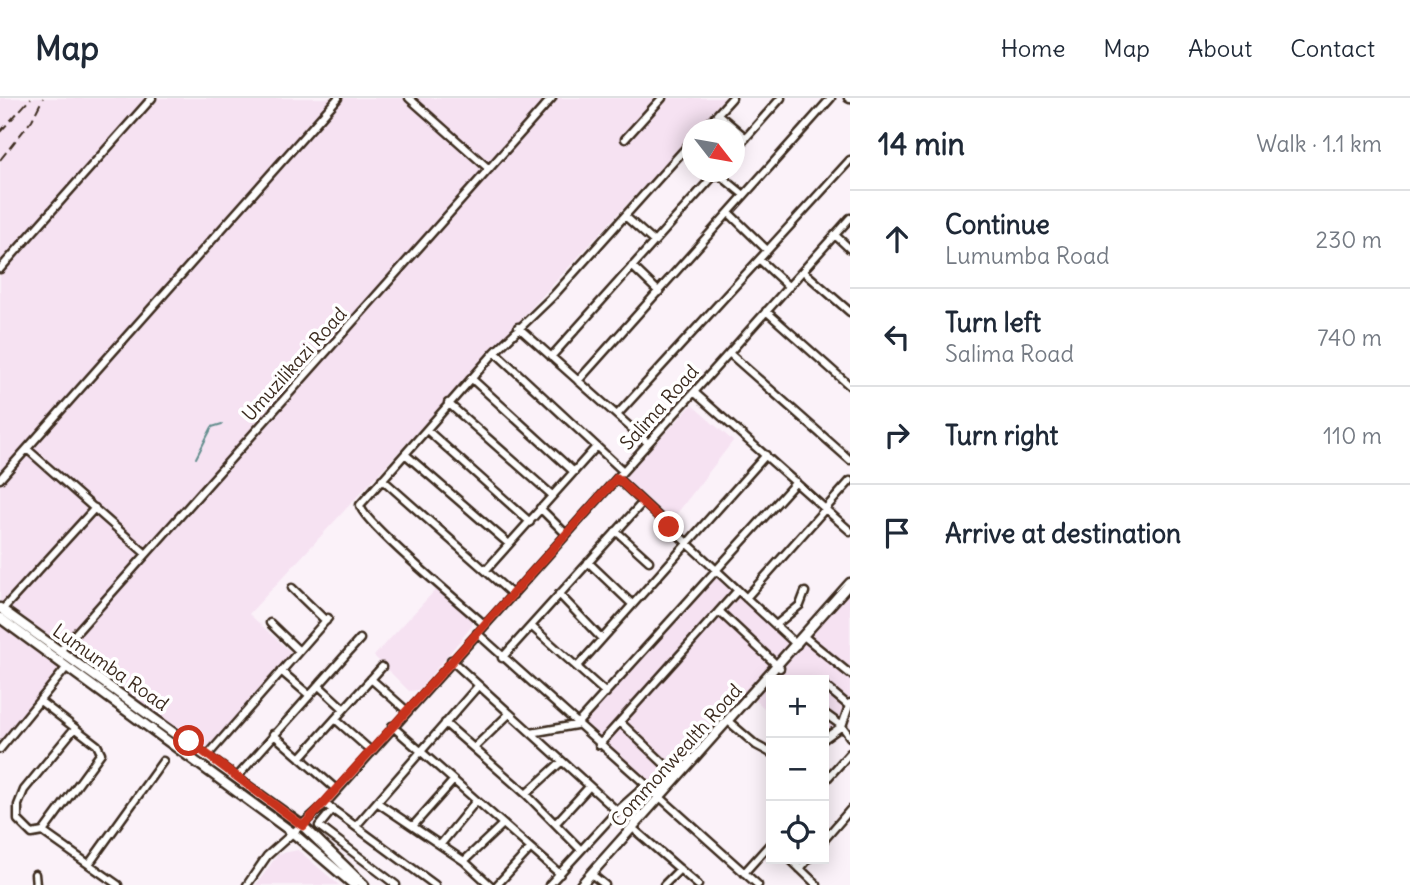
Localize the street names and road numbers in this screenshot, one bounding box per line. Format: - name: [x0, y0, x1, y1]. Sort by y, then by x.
- street label: Umuzilikazi Road: [237, 302, 351, 426]
- street label: Salima Road: [614, 359, 704, 455]
- street label: Lumumba Road: [48, 618, 174, 716]
- street label: Commonwealth Road: [605, 678, 747, 832]

